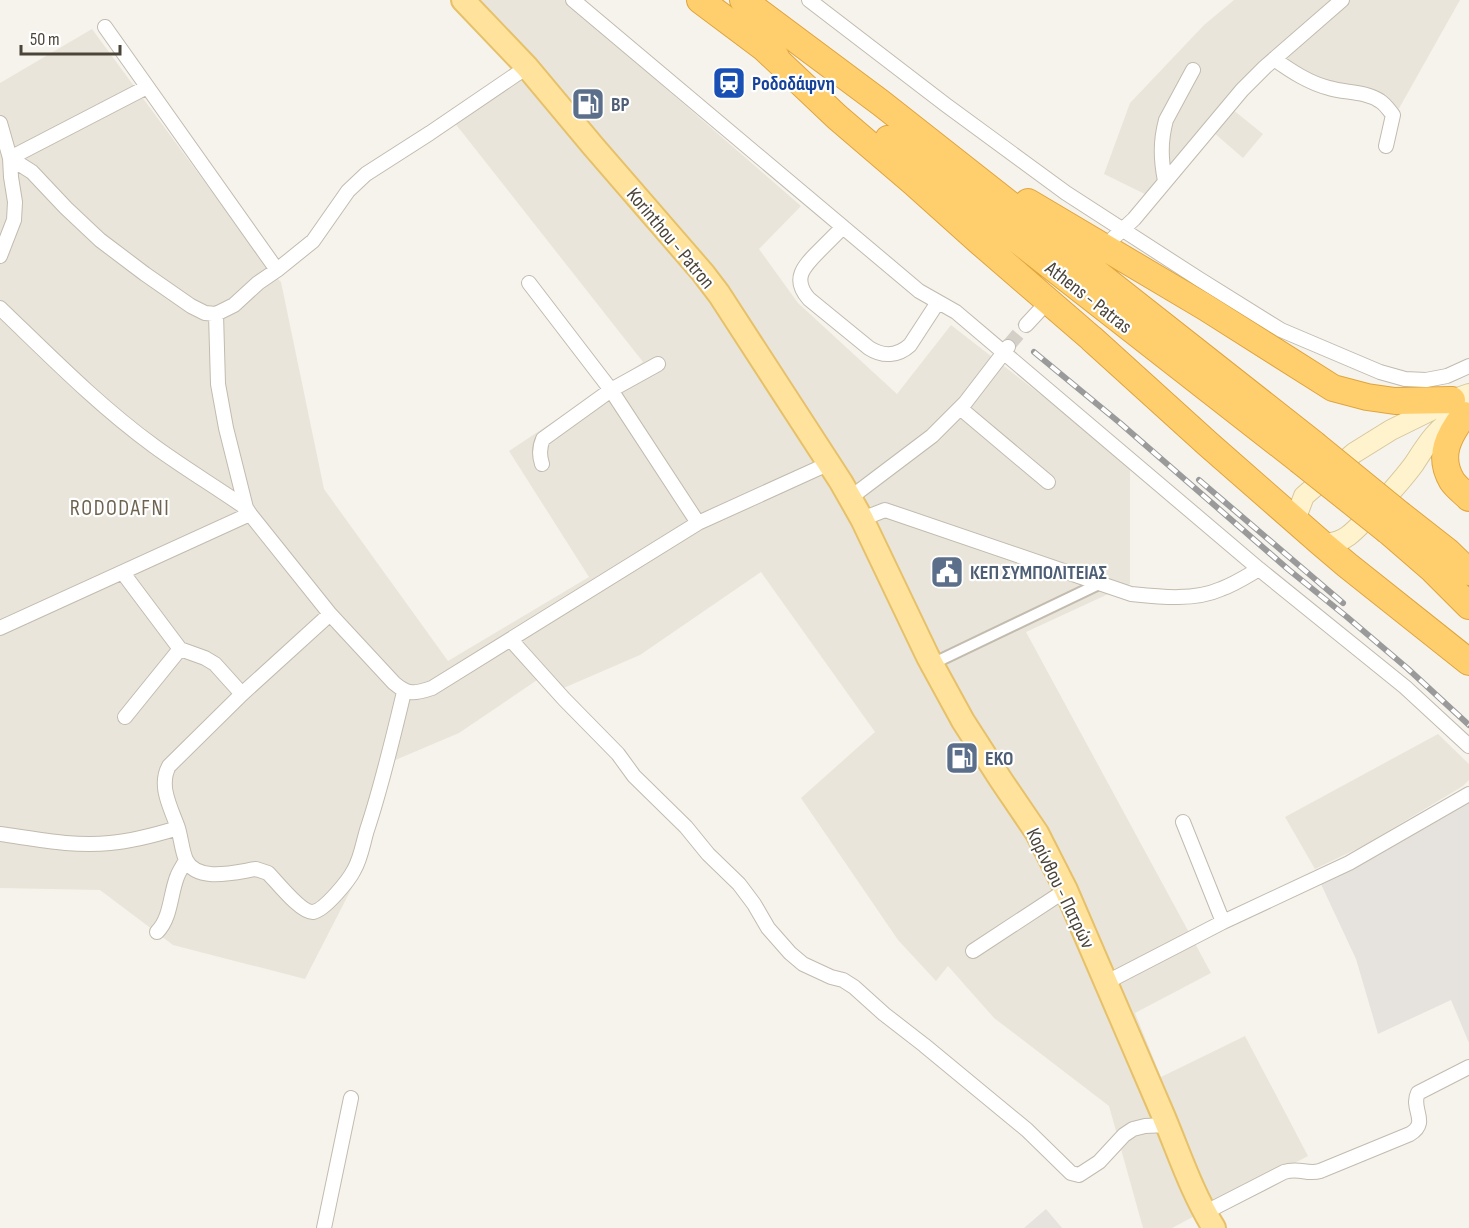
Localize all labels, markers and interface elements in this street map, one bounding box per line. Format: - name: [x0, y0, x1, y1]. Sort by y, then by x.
- scale bar: [21, 18, 120, 56]
- text: 50 m: [30, 29, 60, 50]
- station icon: Ροδοδάφνη: [711, 65, 747, 101]
- place label: Ροδοδάφνη: [752, 72, 835, 96]
- fuel station icon: BP: [570, 86, 606, 122]
- place label: BP: [611, 93, 630, 117]
- street label: Korinthou - Patron: [621, 183, 719, 294]
- street label: Athens - Patras: [1040, 256, 1136, 339]
- district label: RODODAFNI: [70, 495, 170, 522]
- public building icon: ΚΕΠ ΣΥΜΠΟΛΙΤΕΙΑΣ: [929, 554, 965, 590]
- place label: ΚΕΠ ΣΥΜΠΟΛΙΤΕΙΑΣ: [970, 561, 1107, 585]
- fuel station icon: EKO: [944, 740, 980, 776]
- place label: EKO: [985, 747, 1013, 771]
- street label: Κορίνθου - Πατρών: [1021, 824, 1100, 953]

